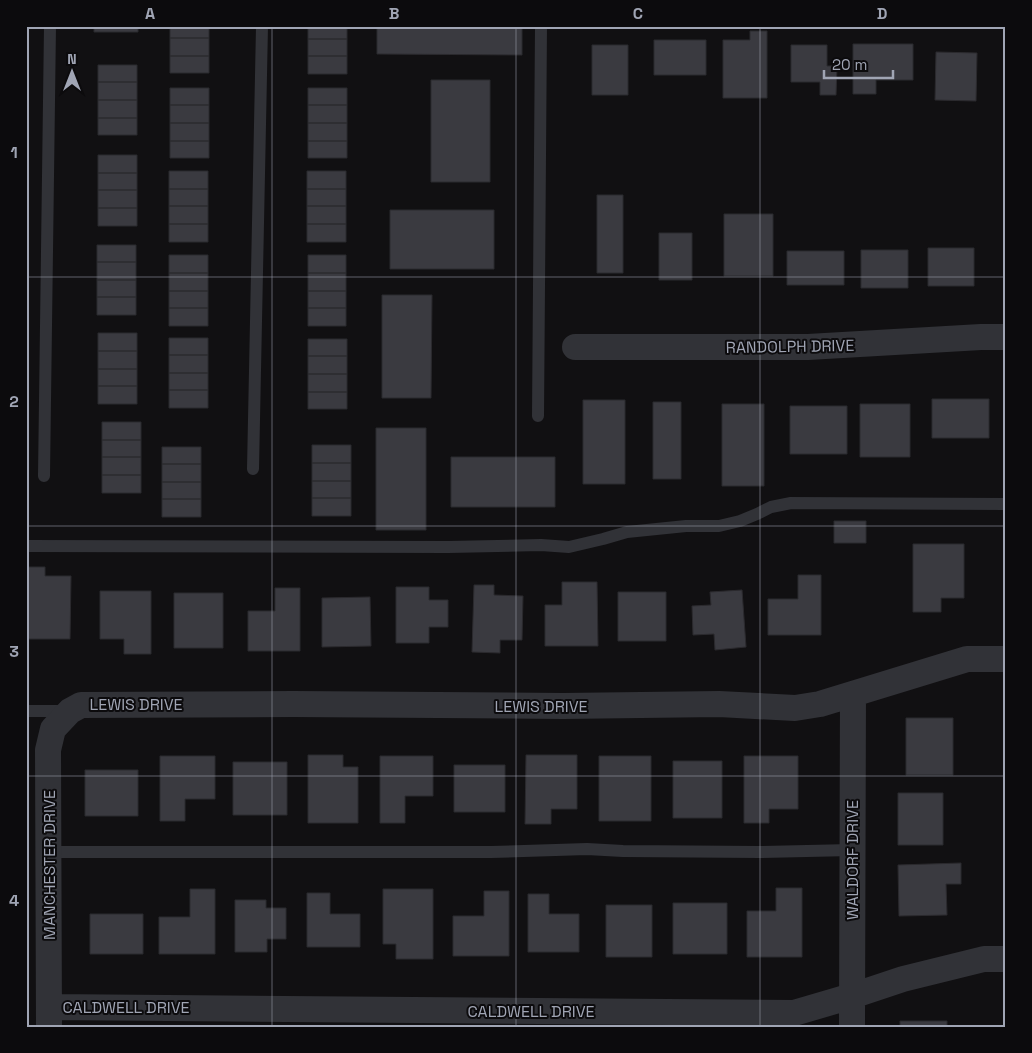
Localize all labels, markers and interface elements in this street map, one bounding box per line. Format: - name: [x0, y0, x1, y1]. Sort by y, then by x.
- text: A: [145, 3, 155, 24]
- text: B: [389, 3, 399, 24]
- text: C: [633, 3, 643, 24]
- text: D: [877, 3, 887, 24]
- north arrow: [48, 48, 98, 98]
- scale bar: [824, 48, 893, 80]
- text: N: [67, 50, 77, 68]
- text: 20 m: [832, 55, 867, 74]
- text: 1: [10, 142, 18, 163]
- street label: RANDOLPH DRIVE: [726, 335, 854, 358]
- text: 2: [9, 391, 19, 412]
- text: 3: [9, 641, 19, 662]
- street label: LEWIS DRIVE: [89, 694, 183, 715]
- street label: LEWIS DRIVE: [494, 696, 588, 717]
- street label: MANCHESTER DRIVE: [39, 790, 60, 940]
- street label: WALDORF DRIVE: [842, 800, 863, 920]
- text: 4: [9, 890, 19, 911]
- street label: CALDWELL DRIVE: [62, 997, 190, 1018]
- street label: CALDWELL DRIVE: [467, 1001, 595, 1022]

